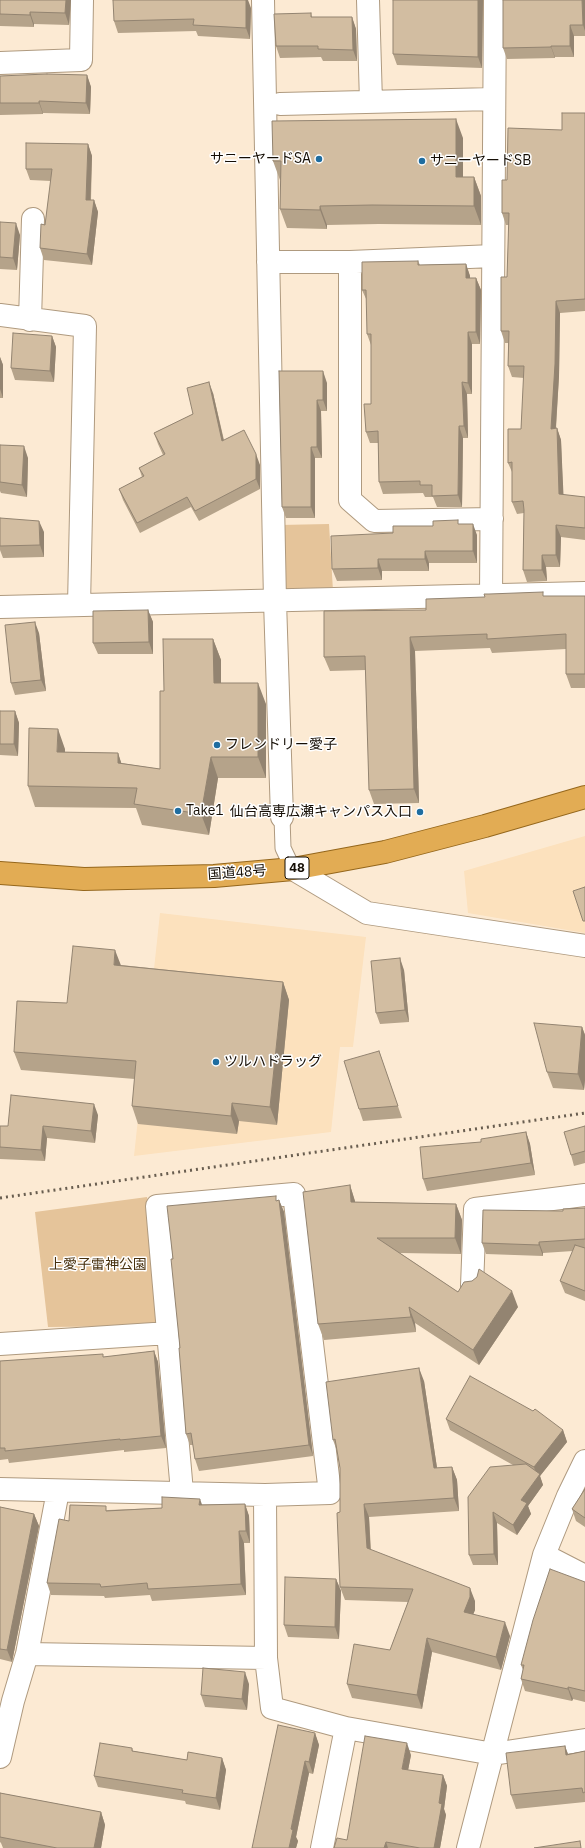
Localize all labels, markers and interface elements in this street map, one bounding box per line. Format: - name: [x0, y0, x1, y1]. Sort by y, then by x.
- place label: サニーヤードSA: [210, 151, 311, 167]
- place label: サニーヤードSB: [430, 153, 531, 169]
- marker: サニーヤードSA: [314, 154, 324, 164]
- marker: サニーヤードSB: [417, 156, 427, 166]
- place label: フレンドリー愛子: [225, 737, 337, 753]
- marker: フレンドリー愛子: [212, 740, 222, 750]
- place label: Take1: [186, 803, 224, 819]
- place label: 仙台高専広瀬キャンパス入口: [230, 804, 412, 820]
- marker: Take1: [173, 806, 183, 816]
- marker: 仙台高専広瀬キャンパス入口: [415, 807, 425, 817]
- road number: 48: [285, 857, 309, 879]
- street label: 国道48号: [207, 863, 267, 883]
- place label: ツルハドラッグ: [224, 1054, 322, 1070]
- marker: ツルハドラッグ: [211, 1057, 221, 1067]
- park label: 上愛子雷神公園: [49, 1257, 147, 1273]

